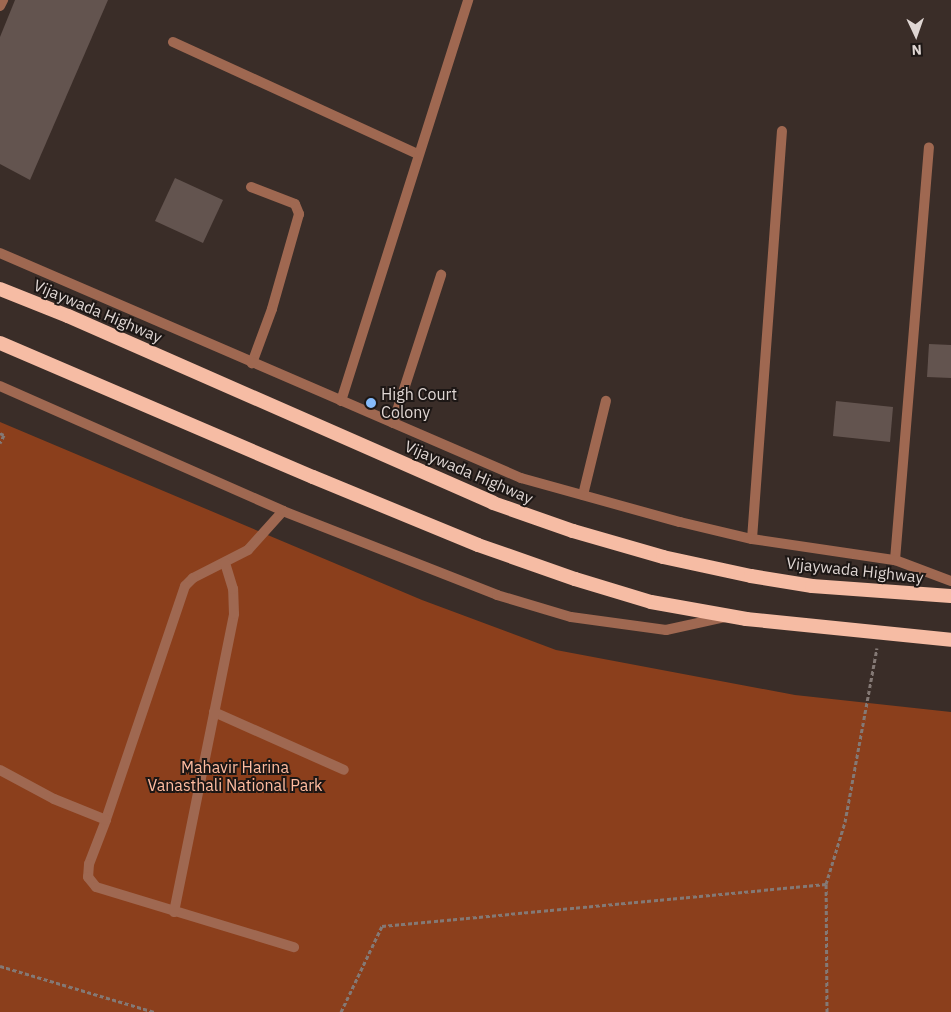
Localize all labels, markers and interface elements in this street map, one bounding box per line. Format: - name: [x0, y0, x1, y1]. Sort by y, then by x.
- north arrow: [891, 10, 941, 60]
- text: N: [911, 41, 922, 59]
- street label: Vijaywada Highway: [31, 275, 165, 347]
- place label: High Court Colony: [381, 384, 457, 422]
- marker: High Court Colony: [365, 397, 377, 409]
- street label: Vijaywada Highway: [402, 436, 536, 508]
- street label: Vijaywada Highway: [785, 553, 925, 587]
- park label: Mahavir Harina Vanasthali National Park: [147, 757, 323, 795]

